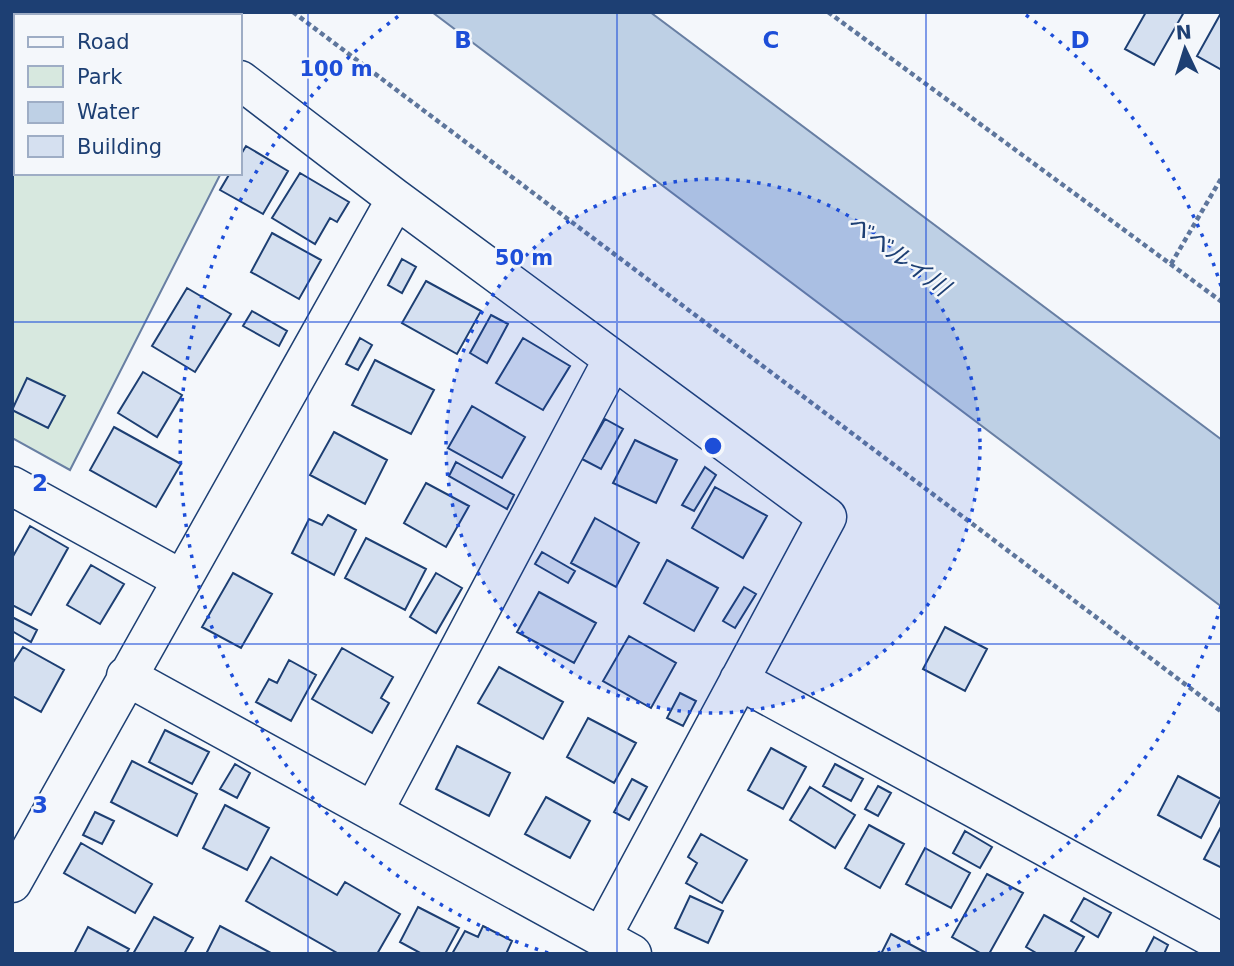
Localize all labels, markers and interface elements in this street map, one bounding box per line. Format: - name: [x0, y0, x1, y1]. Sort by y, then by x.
- legend: [14, 14, 242, 175]
- north arrow: [1150, 14, 1220, 84]
- text: N: [1175, 21, 1193, 44]
- text: B: [454, 27, 472, 53]
- text: C: [763, 27, 779, 53]
- text: D: [1070, 27, 1090, 53]
- text: Road: [77, 30, 130, 54]
- text: 100 m: [299, 57, 373, 81]
- text: Park: [77, 65, 123, 89]
- text: Water: [77, 100, 139, 124]
- text: Building: [77, 135, 162, 159]
- water label: ベベルイ川: [841, 208, 957, 303]
- text: 50 m: [495, 246, 553, 270]
- centre of rings: [701, 434, 725, 458]
- text: 2: [32, 470, 48, 496]
- text: 3: [32, 792, 48, 818]

